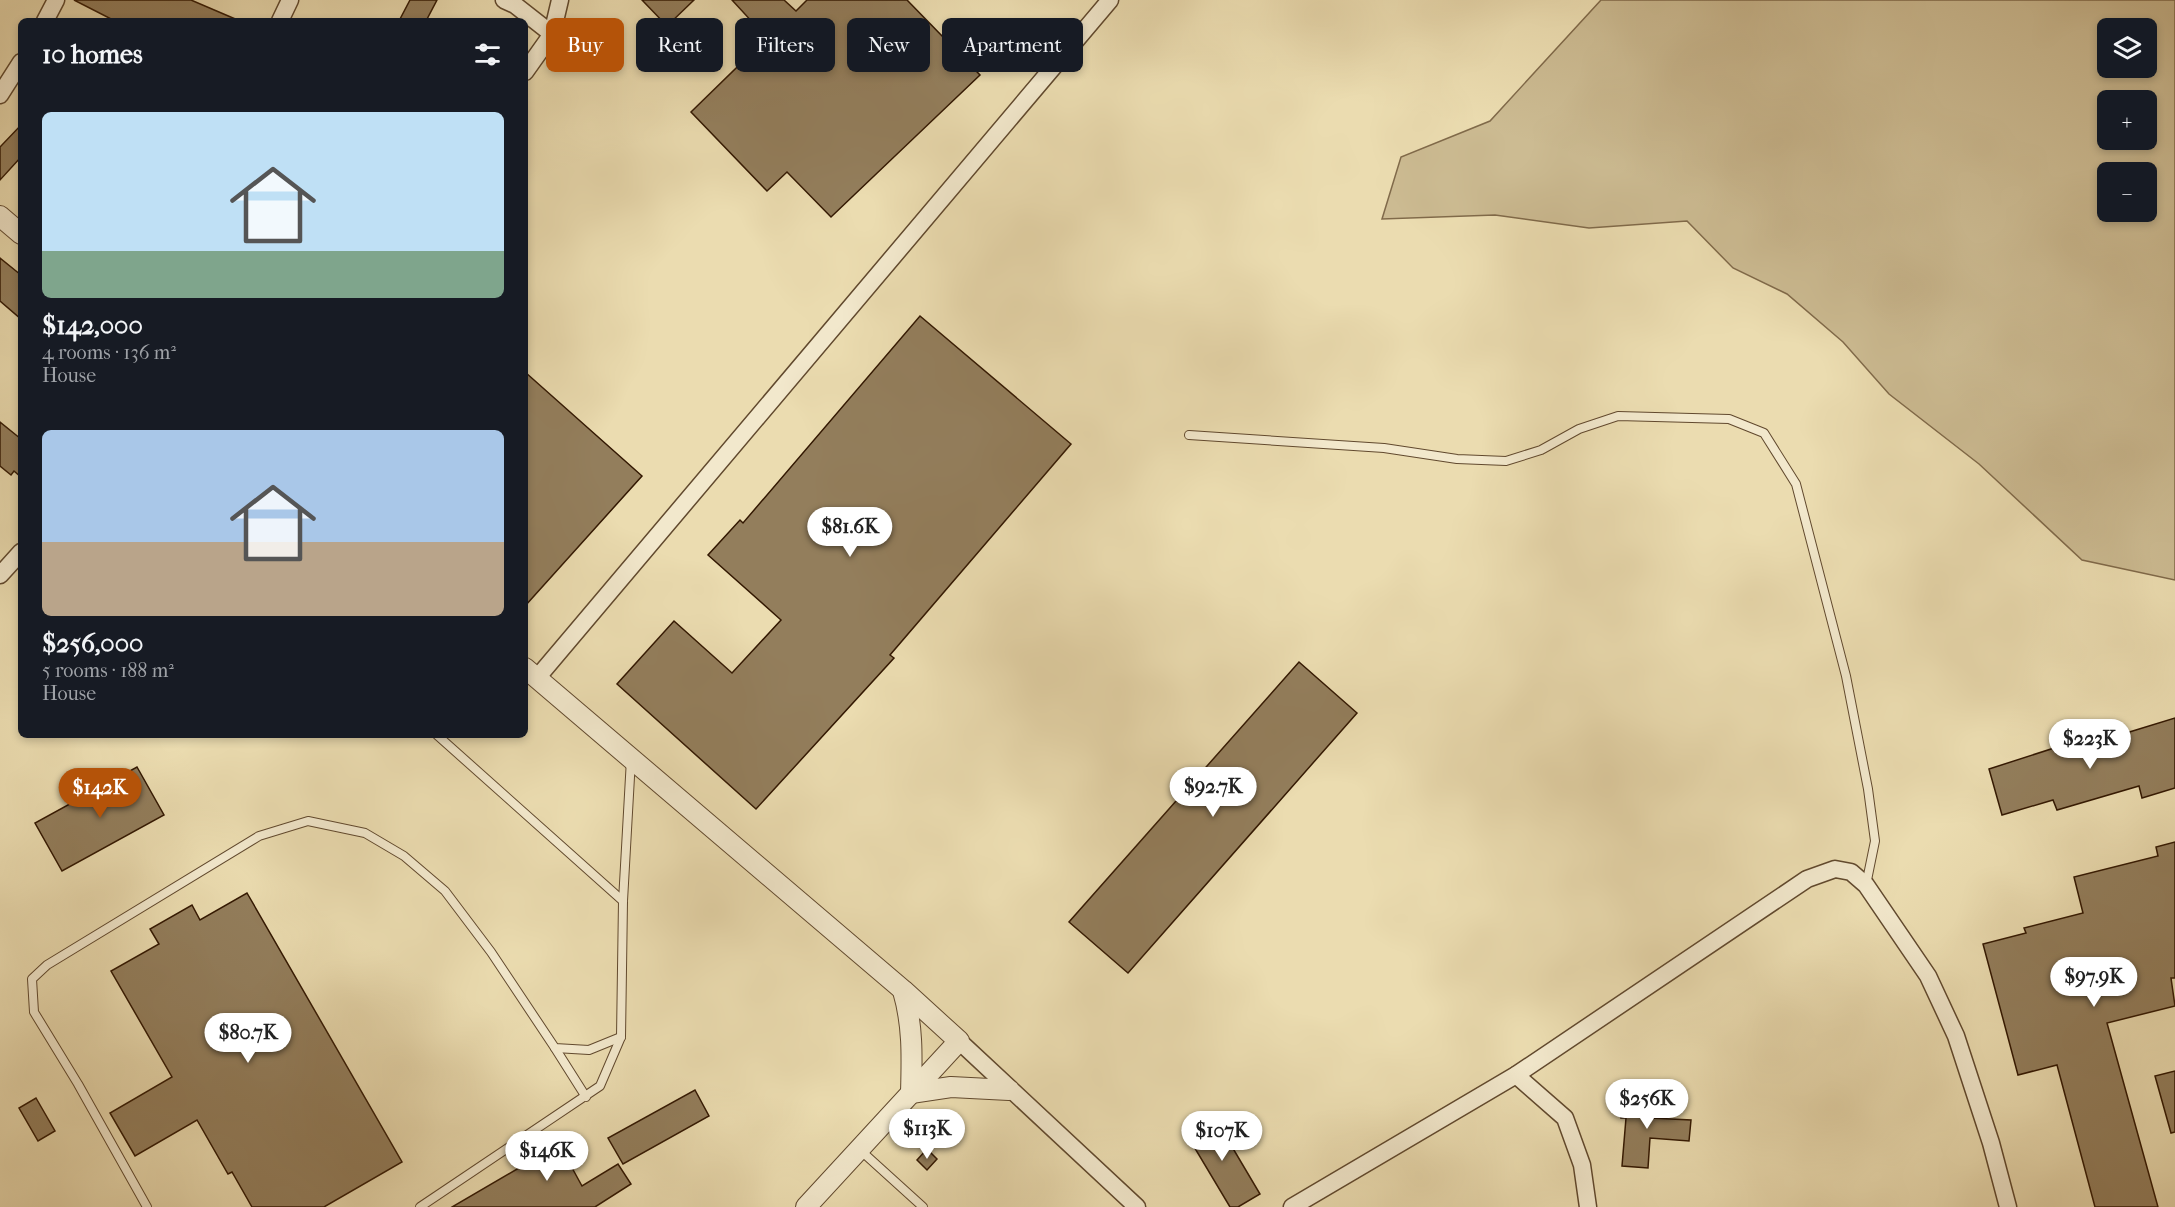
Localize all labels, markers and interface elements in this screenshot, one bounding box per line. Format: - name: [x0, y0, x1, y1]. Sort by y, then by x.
- chip: Buy: [546, 18, 624, 72]
- chip: Rent: [636, 18, 723, 72]
- chip: Filters: [735, 18, 835, 72]
- chip: New: [847, 18, 930, 72]
- chip: Apartment: [942, 18, 1083, 72]
- map controls: [2097, 18, 2157, 222]
- button: layers: [2097, 18, 2157, 78]
- icon: filters: [471, 38, 504, 71]
- text: 10 homes: [42, 39, 143, 70]
- button: +: [2097, 90, 2157, 150]
- icon: home: [219, 151, 327, 259]
- button: −: [2097, 162, 2157, 222]
- text: $142,000: [42, 310, 143, 341]
- text: 4 rooms · 136 m²: [42, 341, 176, 364]
- text: House: [42, 364, 96, 387]
- icon: home: [219, 469, 327, 577]
- pin: $81.6K: [801, 507, 899, 558]
- text: $81.6K: [821, 515, 879, 538]
- text: $256,000: [42, 628, 143, 659]
- text: 5 rooms · 188 m²: [42, 659, 174, 682]
- text: House: [42, 682, 96, 705]
- pin: $223K: [2048, 719, 2132, 770]
- text: $223K: [2063, 727, 2117, 750]
- pin: $92.7K: [1164, 767, 1262, 818]
- pin: $142K: [58, 768, 142, 819]
- text: $92.7K: [1184, 775, 1242, 798]
- text: $142K: [73, 776, 127, 799]
- pin: $97.9K: [2045, 957, 2143, 1008]
- text: $97.9K: [2064, 965, 2124, 988]
- pin: $80.7K: [199, 1013, 297, 1064]
- text: $80.7K: [218, 1021, 278, 1044]
- pin: $256K: [1605, 1079, 1689, 1130]
- text: $256K: [1619, 1087, 1675, 1110]
- pin: $113K: [885, 1109, 969, 1160]
- pin: $107K: [1180, 1111, 1264, 1162]
- text: $113K: [903, 1117, 951, 1140]
- text: $107K: [1195, 1119, 1249, 1142]
- pin: $146K: [505, 1131, 589, 1182]
- text: $146K: [519, 1139, 575, 1162]

